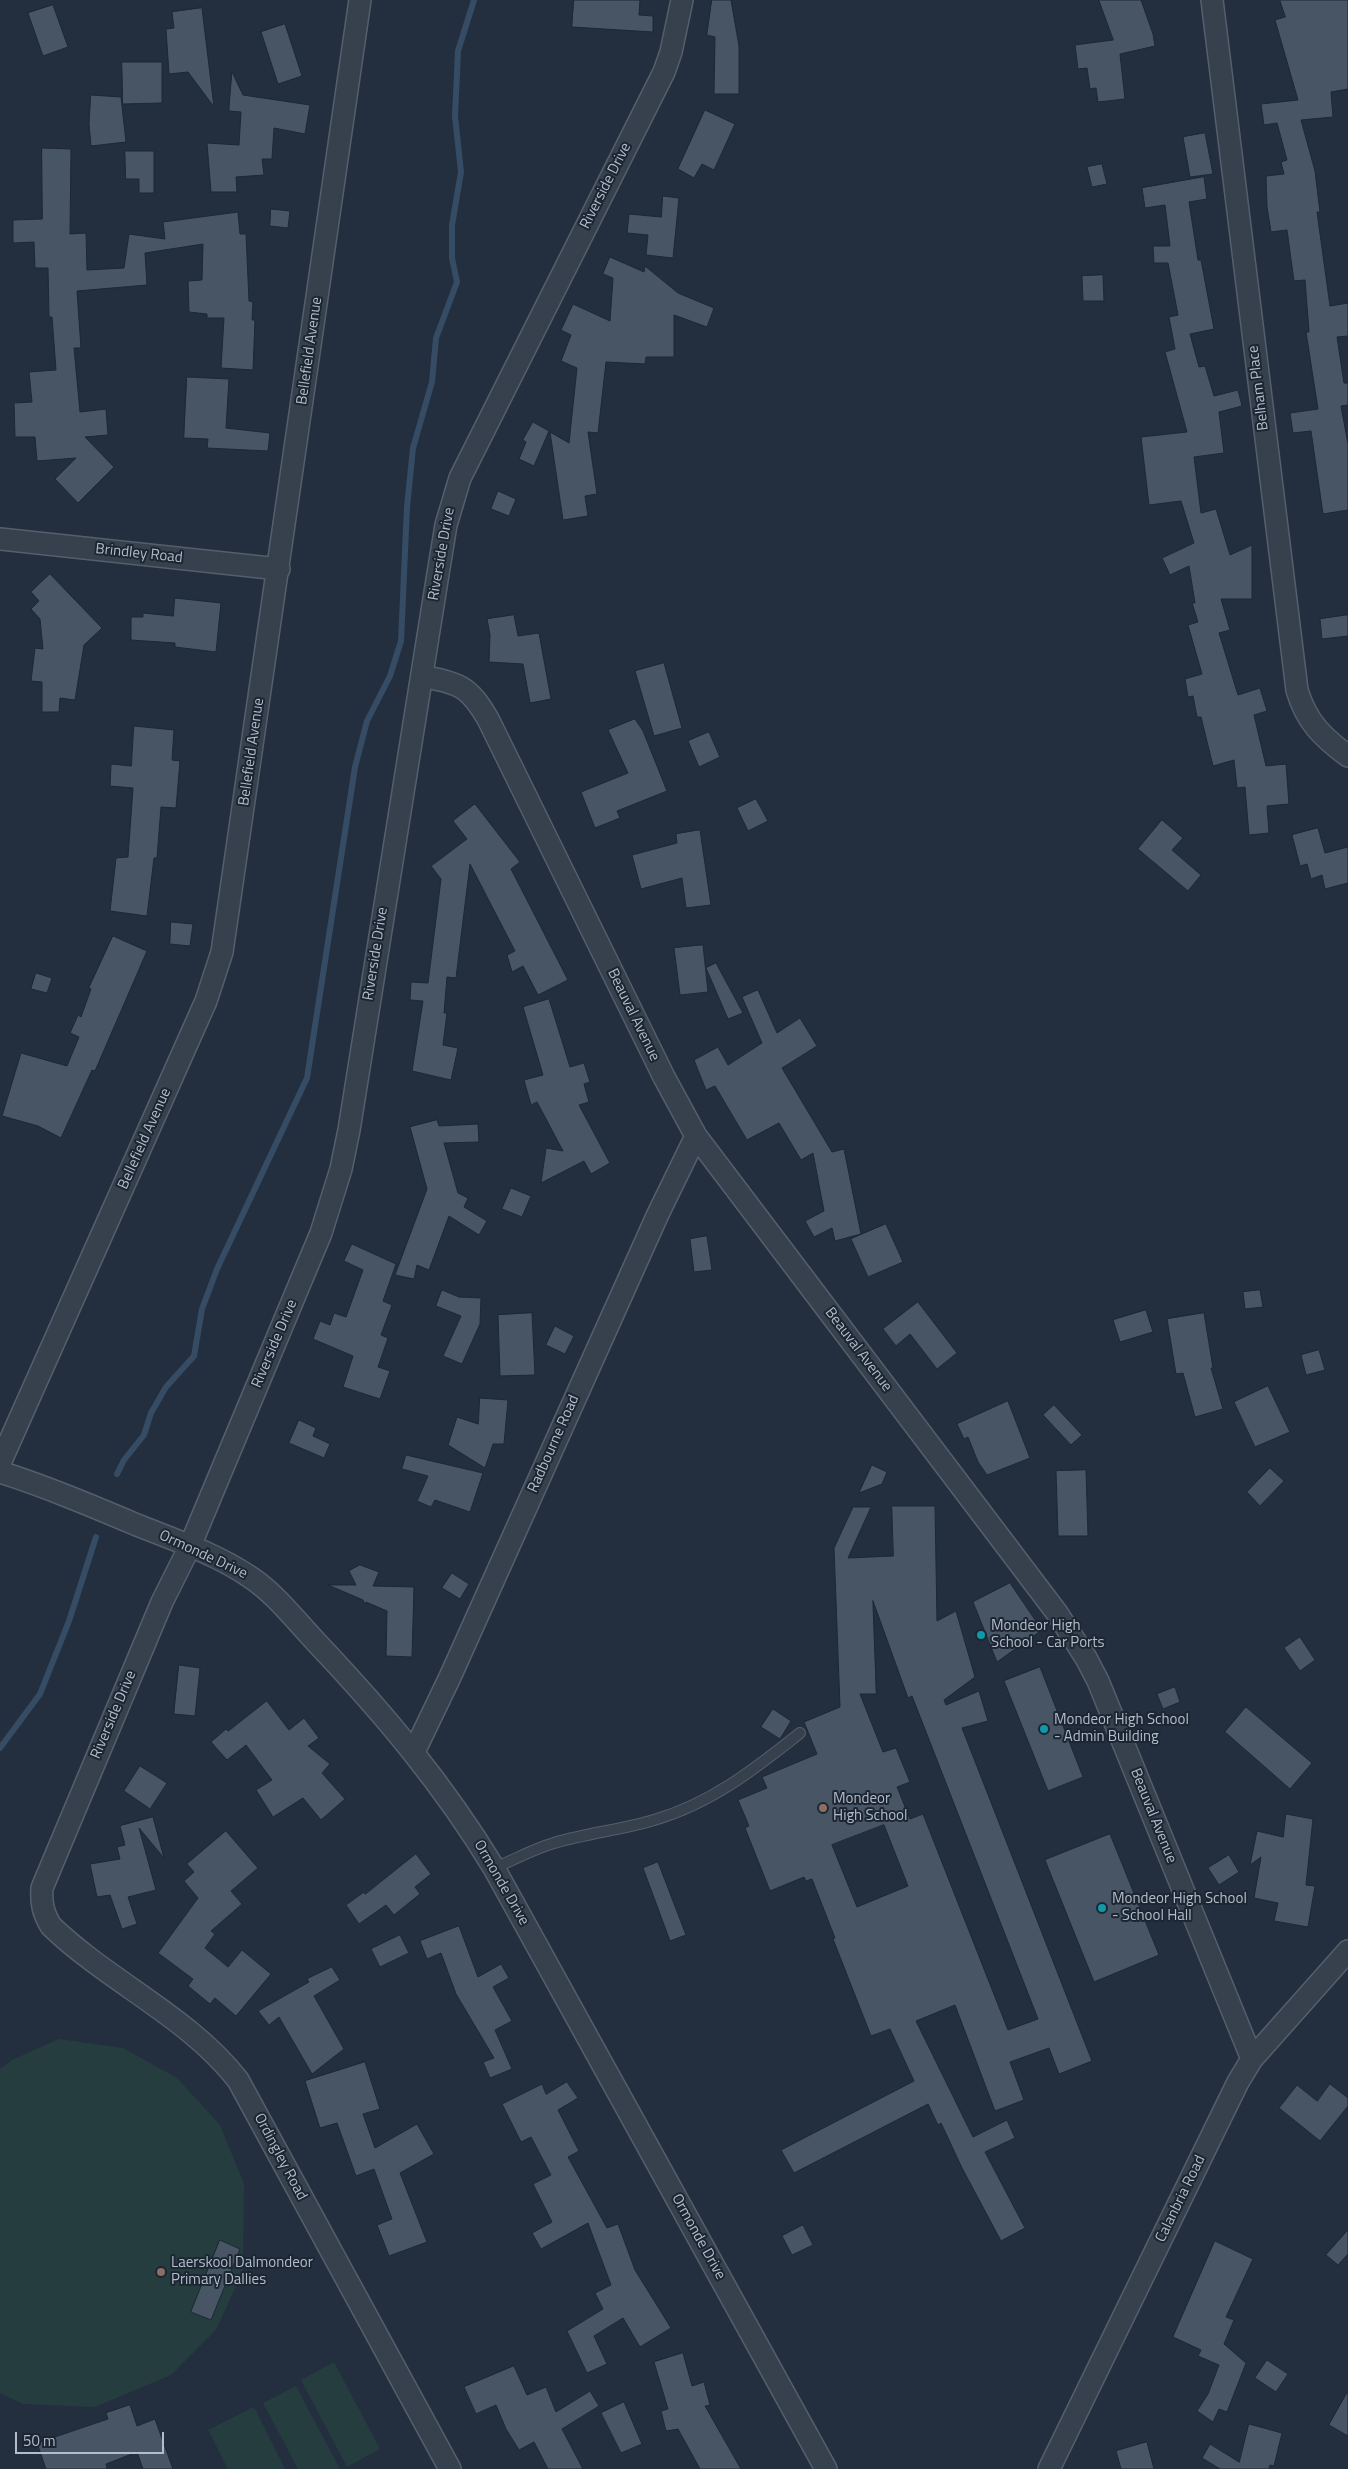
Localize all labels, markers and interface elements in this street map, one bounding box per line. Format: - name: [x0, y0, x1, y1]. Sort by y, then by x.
- street label: Riverside Drive: [577, 140, 635, 232]
- street label: Bellefield Avenue: [294, 296, 326, 406]
- street label: Belham Place: [1245, 344, 1273, 432]
- street label: Riverside Drive: [425, 506, 459, 602]
- street label: Brindley Road: [94, 540, 184, 568]
- street label: Bellefield Avenue: [236, 697, 268, 807]
- street label: Riverside Drive: [360, 906, 392, 1002]
- street label: Beauval Avenue: [603, 966, 663, 1064]
- street label: Bellefield Avenue: [115, 1086, 175, 1192]
- street label: Riverside Drive: [248, 1297, 302, 1391]
- street label: Beauval Avenue: [821, 1304, 895, 1396]
- street label: Radbourne Road: [524, 1392, 584, 1496]
- street label: Ormonde Drive: [156, 1527, 250, 1583]
- place label: Mondeor High School - Car Ports: [991, 1617, 1105, 1652]
- marker: Mondeor High School - Car Ports: [975, 1629, 987, 1641]
- street label: Riverside Drive: [87, 1668, 141, 1762]
- place label: Mondeor High School - Admin Building: [1054, 1711, 1189, 1746]
- marker: Mondeor High School - Admin Building: [1038, 1723, 1050, 1735]
- street label: Beauval Avenue: [1126, 1766, 1180, 1866]
- place label: Mondeor High School: [833, 1790, 908, 1825]
- marker: Mondeor High School: [817, 1802, 829, 1814]
- street label: Ormonde Drive: [469, 1837, 533, 1929]
- place label: Mondeor High School - School Hall: [1112, 1890, 1247, 1925]
- marker: Mondeor High School - School Hall: [1096, 1902, 1108, 1914]
- street label: Ordingley Road: [250, 2110, 310, 2204]
- street label: Calanbria Road: [1152, 2153, 1210, 2245]
- street label: Ormonde Drive: [667, 2191, 729, 2283]
- place label: Laerskool Dalmondeor Primary Dallies: [171, 2254, 313, 2289]
- marker: Laerskool Dalmondeor Primary Dallies: [155, 2266, 167, 2278]
- scale bar: [18, 2422, 166, 2454]
- text: 50 m: [23, 2429, 56, 2452]

